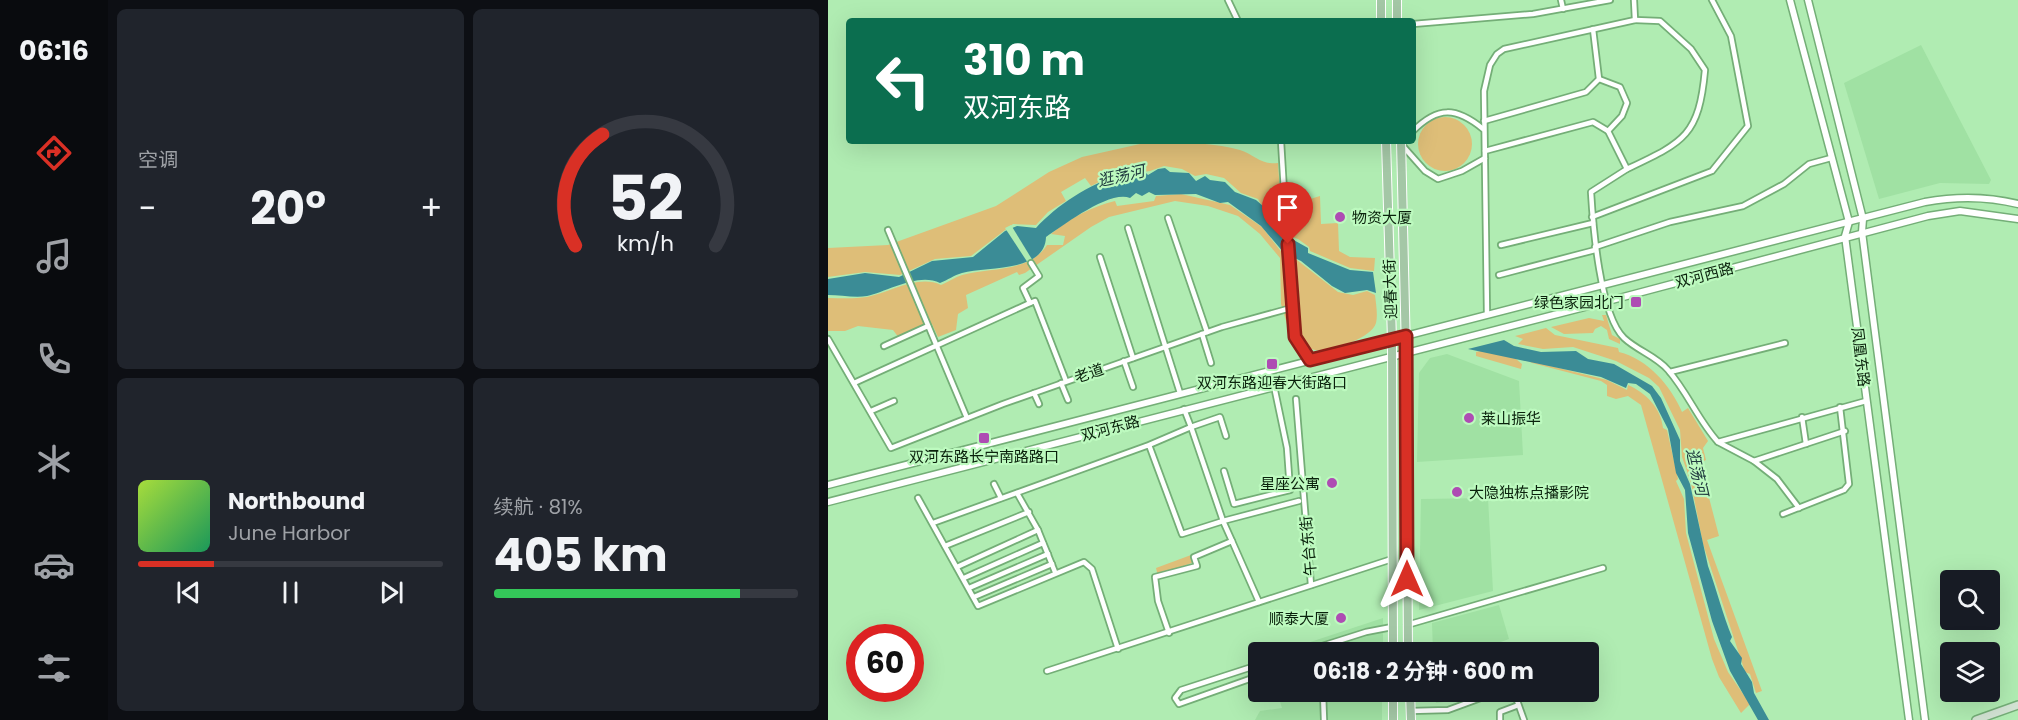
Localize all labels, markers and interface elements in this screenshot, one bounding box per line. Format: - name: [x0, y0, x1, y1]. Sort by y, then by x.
- text: 310 m: [963, 31, 1085, 90]
- text: 06:16: [19, 32, 89, 69]
- icon: left: [864, 42, 942, 120]
- text: 双河东路: [963, 89, 1071, 126]
- icon: directions: [33, 132, 75, 174]
- text: 空调: [138, 146, 178, 174]
- text: 52: [608, 154, 684, 242]
- water label: 逛荡河: [1095, 159, 1150, 193]
- text: 20°: [250, 177, 326, 240]
- pin: [1262, 182, 1313, 244]
- text: −: [138, 185, 156, 232]
- text: +: [420, 185, 442, 232]
- icon: arrive: [1271, 191, 1304, 224]
- place label: 物资大厦: [1352, 207, 1412, 228]
- marker: 物资大厦: [1333, 210, 1347, 224]
- text: km/h: [617, 228, 674, 259]
- icon: music: [33, 235, 75, 277]
- street label: 双河西路: [1672, 257, 1736, 293]
- street label: 迎春大街: [1378, 259, 1402, 319]
- place label: 绿色家园北门: [1534, 292, 1624, 313]
- marker: 绿色家园北门: [1629, 295, 1643, 309]
- street label: 凤凰东路: [1847, 326, 1875, 388]
- icon: phone: [33, 338, 75, 380]
- marker: 双河东路迎春大街路口: [1265, 357, 1279, 371]
- street label: 老道: [1071, 358, 1107, 388]
- place label: 双河东路迎春大街路口: [1197, 372, 1347, 393]
- place label: 莱山振华: [1481, 408, 1541, 429]
- street label: 双河东路: [1078, 410, 1142, 446]
- marker: 莱山振华: [1462, 411, 1476, 425]
- marker: 双河东路长宁南路路口: [977, 431, 991, 445]
- icon: climate: [33, 441, 75, 483]
- place label: 双河东路长宁南路路口: [909, 446, 1059, 467]
- water label: 逛荡河: [1680, 446, 1714, 501]
- place label: 星座公寓: [1260, 473, 1320, 494]
- marker: 星座公寓: [1325, 476, 1339, 490]
- place label: 大隐独栋点播影院: [1469, 482, 1589, 503]
- marker: 大隐独栋点播影院: [1450, 485, 1464, 499]
- text: Northbound: [228, 486, 365, 517]
- text: 续航 · 81%: [494, 493, 583, 521]
- street label: 午台东街: [1295, 515, 1321, 577]
- text: June Harbor: [228, 519, 351, 547]
- text: 405 km: [494, 524, 668, 587]
- icon: car: [33, 544, 75, 586]
- position arrow: [1375, 547, 1439, 611]
- map controls: [1940, 570, 2000, 702]
- button: search: [1940, 570, 2000, 630]
- icon: previous: [172, 576, 205, 609]
- icon: pause: [274, 576, 307, 609]
- icon: next: [375, 576, 408, 609]
- place label: 顺泰大厦: [1269, 608, 1329, 629]
- marker: 顺泰大厦: [1334, 611, 1348, 625]
- speed limit sign: 60: [846, 624, 924, 702]
- button: layers: [1940, 642, 2000, 702]
- icon: filters: [33, 647, 75, 689]
- text: 06:18 · 2 分钟 · 600 m: [1313, 656, 1534, 687]

